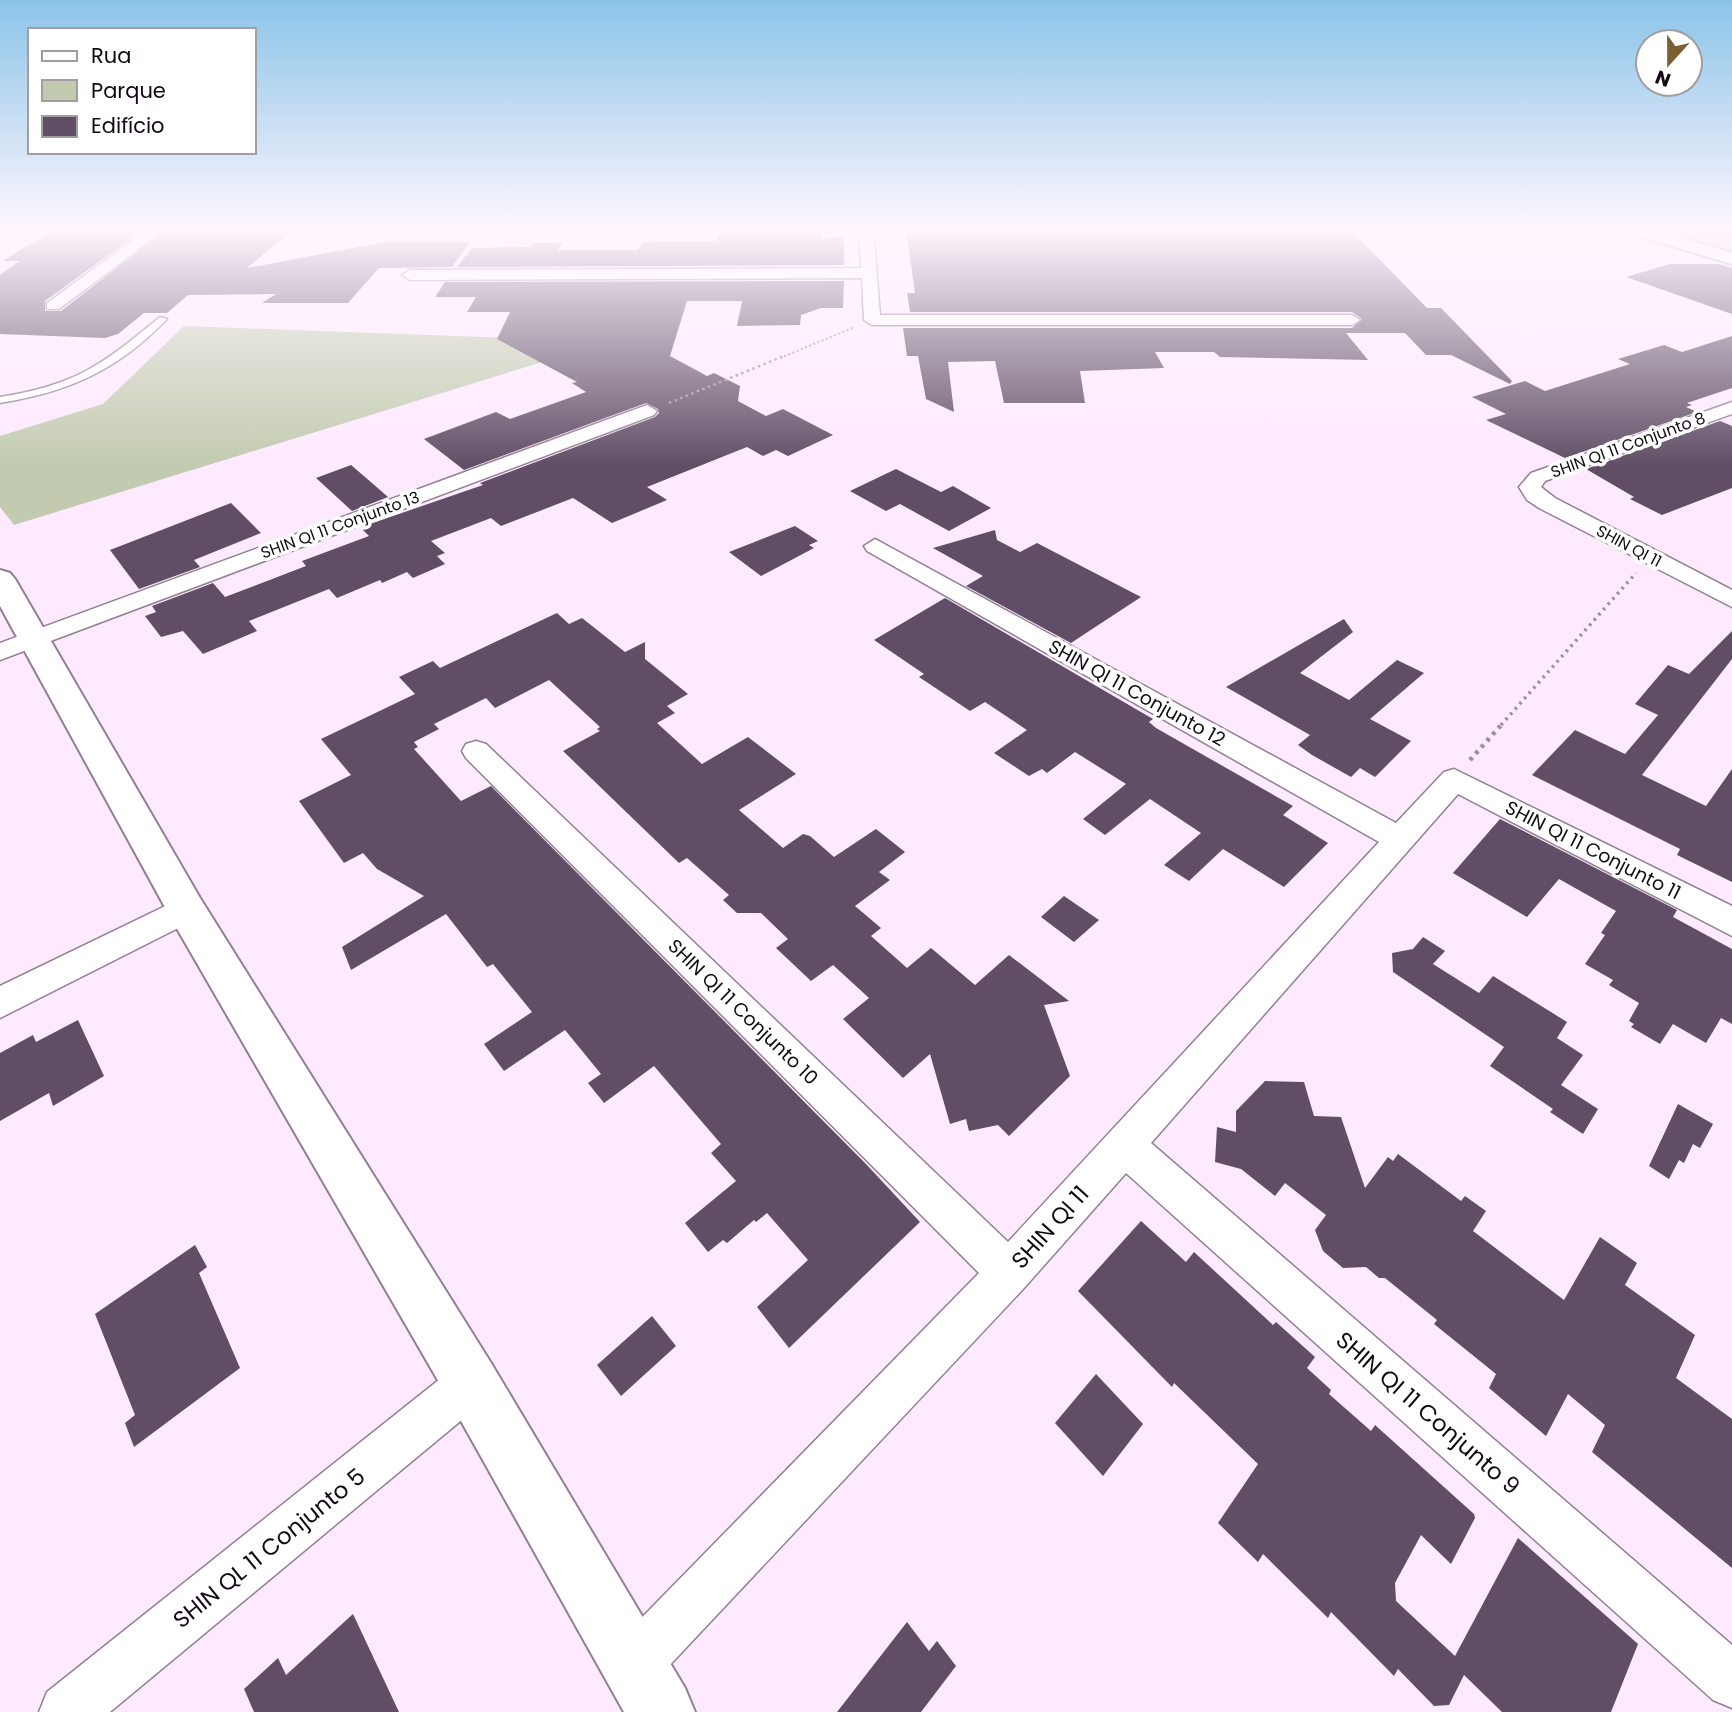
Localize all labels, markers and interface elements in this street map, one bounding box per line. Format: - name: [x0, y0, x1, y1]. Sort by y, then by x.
- legend: [28, 28, 256, 154]
- north arrow: [1634, 28, 1704, 98]
- text: Rua: [91, 41, 131, 70]
- text: N: [1652, 63, 1675, 94]
- text: Parque: [91, 76, 166, 105]
- text: Edifício: [91, 111, 165, 140]
- street label: SHIN QI 11 Conjunto 8: [1547, 406, 1709, 484]
- street label: SHIN QI 11 Conjunto 13: [257, 486, 423, 564]
- street label: SHIN QI 11: [1592, 519, 1666, 573]
- street label: SHIN QI 11 Conjunto 12: [1044, 633, 1230, 753]
- street label: SHIN QI 11 Conjunto 11: [1501, 794, 1685, 906]
- street label: SHIN QI 11 Conjunto 10: [662, 933, 824, 1091]
- street label: SHIN QI 11: [1004, 1178, 1096, 1276]
- street label: SHIN QI 11 Conjunto 9: [1329, 1324, 1527, 1502]
- street label: SHIN QL 11 Conjunto 5: [166, 1461, 372, 1635]

